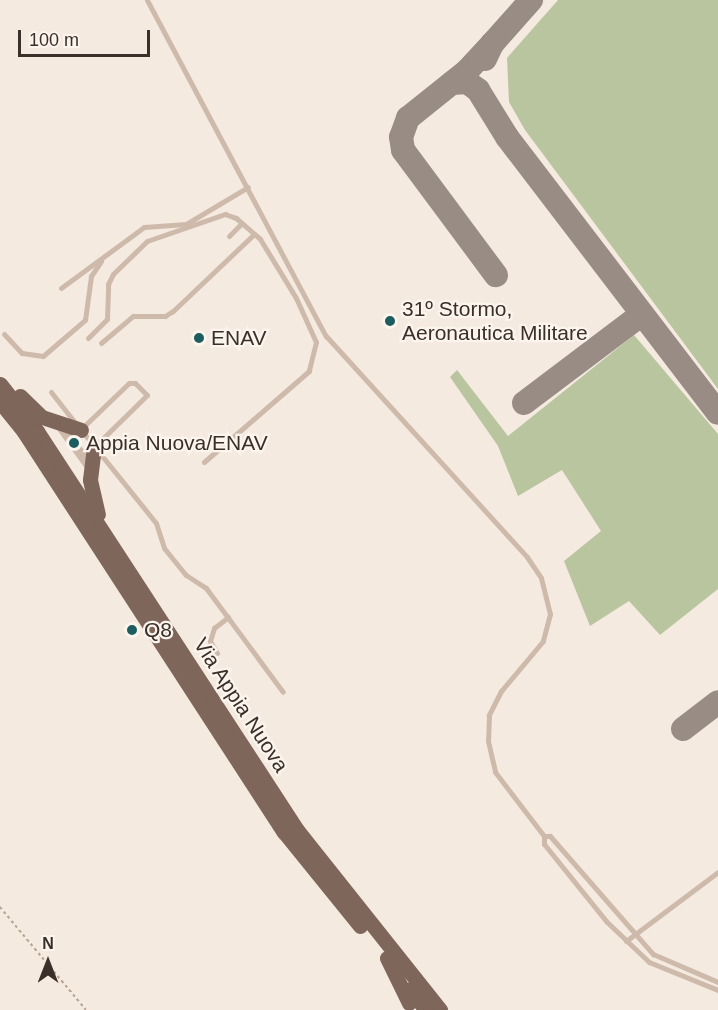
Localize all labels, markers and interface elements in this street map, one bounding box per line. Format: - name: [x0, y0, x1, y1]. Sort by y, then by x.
- scale bar: [21, 18, 153, 56]
- text: 100 m: [29, 30, 79, 50]
- place label: 31º Stormo, Aeronautica Militare: [402, 296, 588, 346]
- marker: 31º Stormo, Aeronautica Militare: [383, 314, 397, 328]
- place label: ENAV: [211, 325, 267, 351]
- marker: ENAV: [192, 331, 206, 345]
- place label: Appia Nuova/ENAV: [86, 430, 268, 456]
- marker: Appia Nuova/ENAV: [67, 436, 81, 450]
- place label: Q8: [144, 617, 172, 643]
- marker: Q8: [125, 623, 139, 637]
- street label: Via Appia Nuova: [188, 633, 294, 777]
- north arrow: [18, 932, 78, 992]
- text: N: [42, 935, 54, 952]

